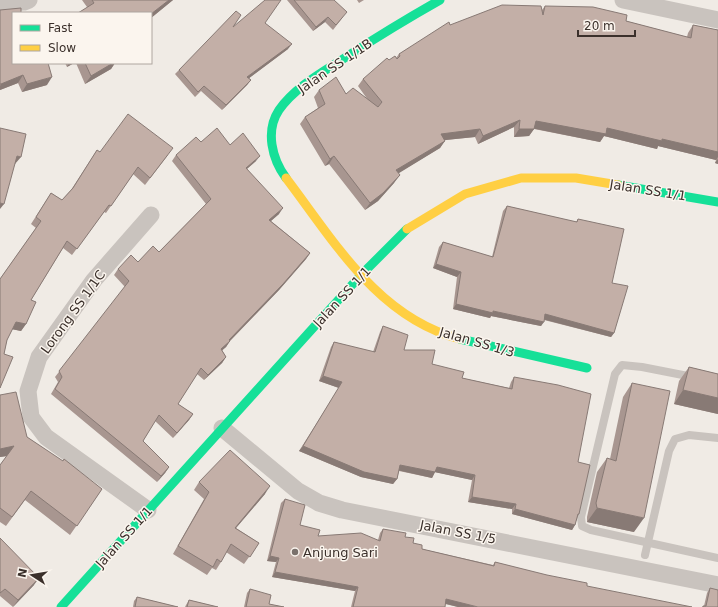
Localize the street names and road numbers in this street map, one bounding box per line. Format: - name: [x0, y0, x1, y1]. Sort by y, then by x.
- street label: Jalan SS 1/1B: [294, 36, 375, 97]
- street label: Jalan SS 1/1: [608, 176, 687, 203]
- street label: Jalan SS 1/1: [309, 264, 374, 331]
- street label: Lorong SS 1/1C: [38, 267, 108, 357]
- street label: Jalan SS 1/3: [437, 324, 516, 360]
- street label: Jalan SS 1/1: [92, 503, 155, 571]
- street label: Jalan SS 1/5: [418, 517, 497, 547]

